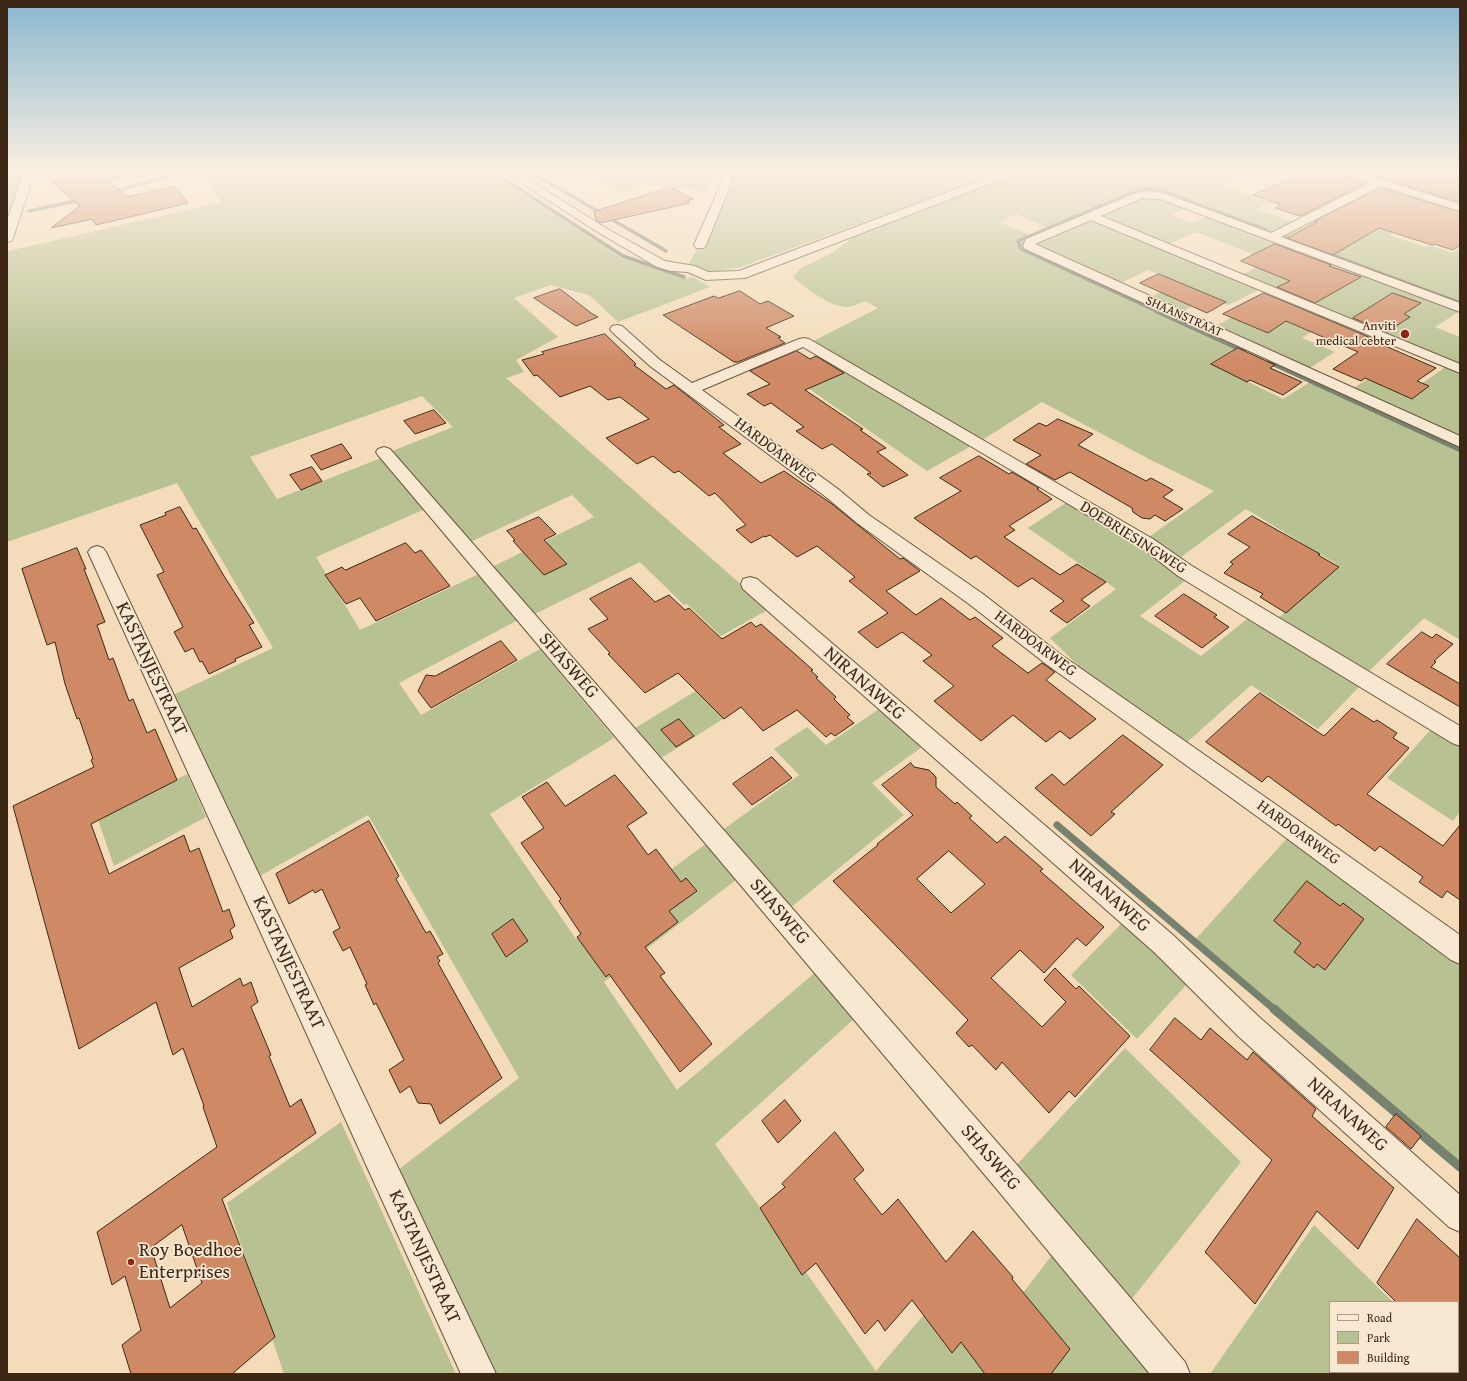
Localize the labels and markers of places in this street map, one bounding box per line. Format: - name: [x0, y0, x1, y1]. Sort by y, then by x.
- place label: Anviti medical cebter: [1316, 319, 1396, 350]
- marker: Anviti medical cebter: [1399, 328, 1411, 340]
- place label: Roy Boedhoe Enterprises: [139, 1240, 242, 1284]
- marker: Roy Boedhoe Enterprises: [126, 1257, 136, 1267]

